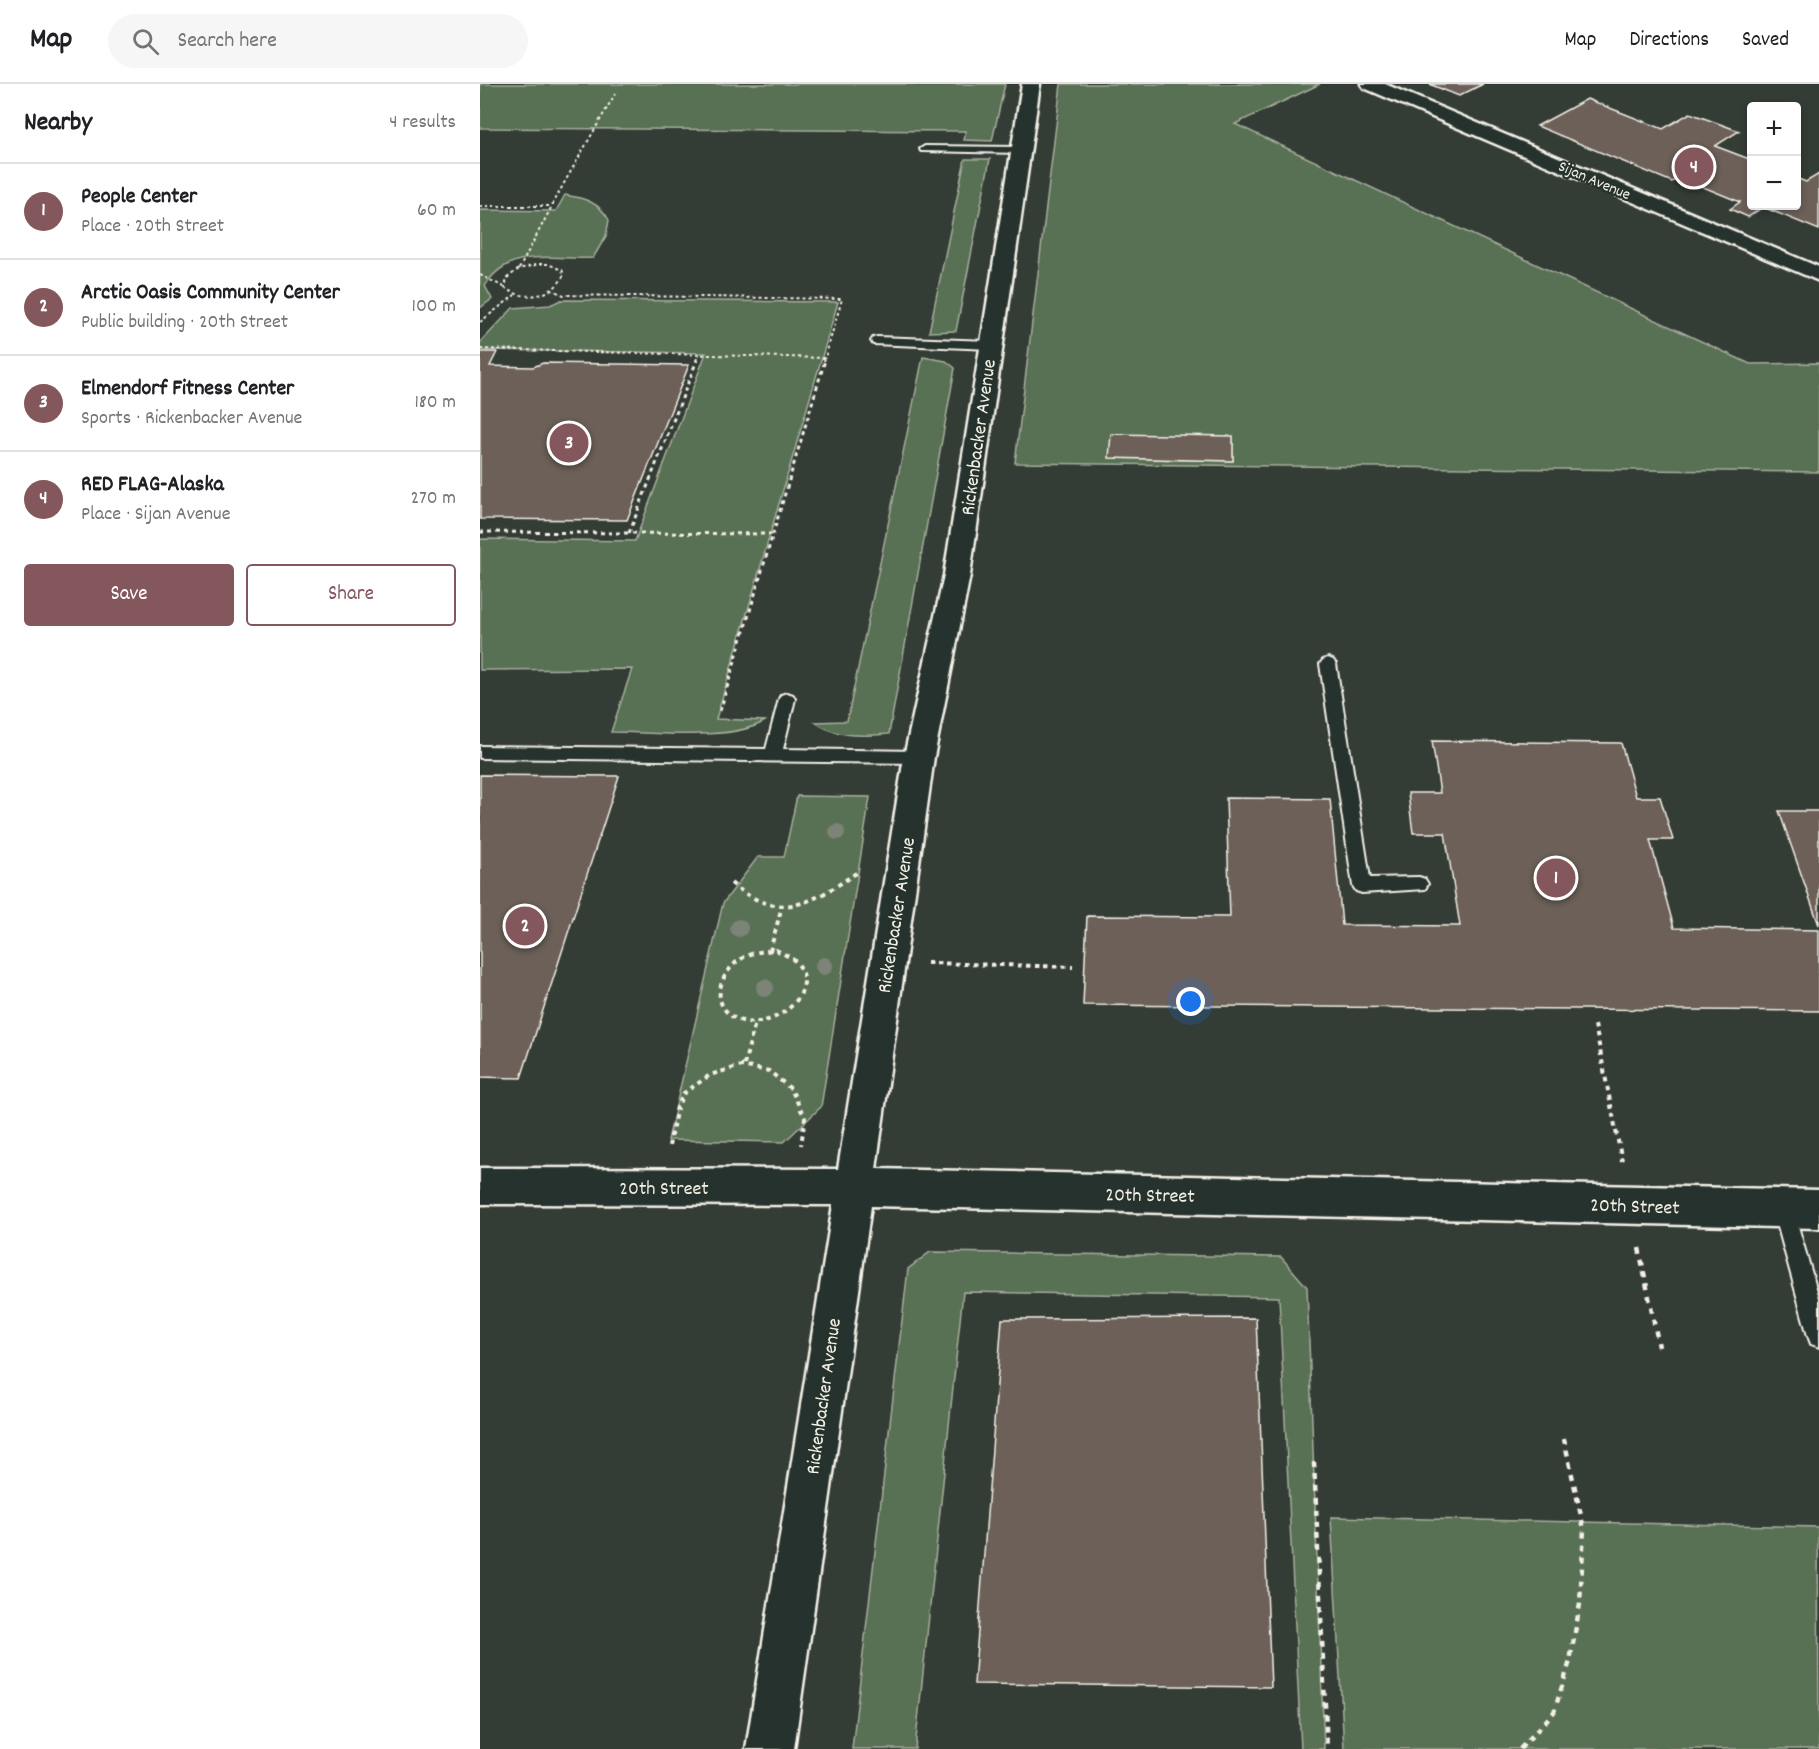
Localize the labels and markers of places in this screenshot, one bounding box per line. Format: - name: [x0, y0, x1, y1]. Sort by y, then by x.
- pin: 4: [1674, 144, 1714, 190]
- pin: 3: [550, 420, 589, 466]
- pin: 1: [1536, 856, 1576, 900]
- pin: 2: [506, 904, 544, 948]

